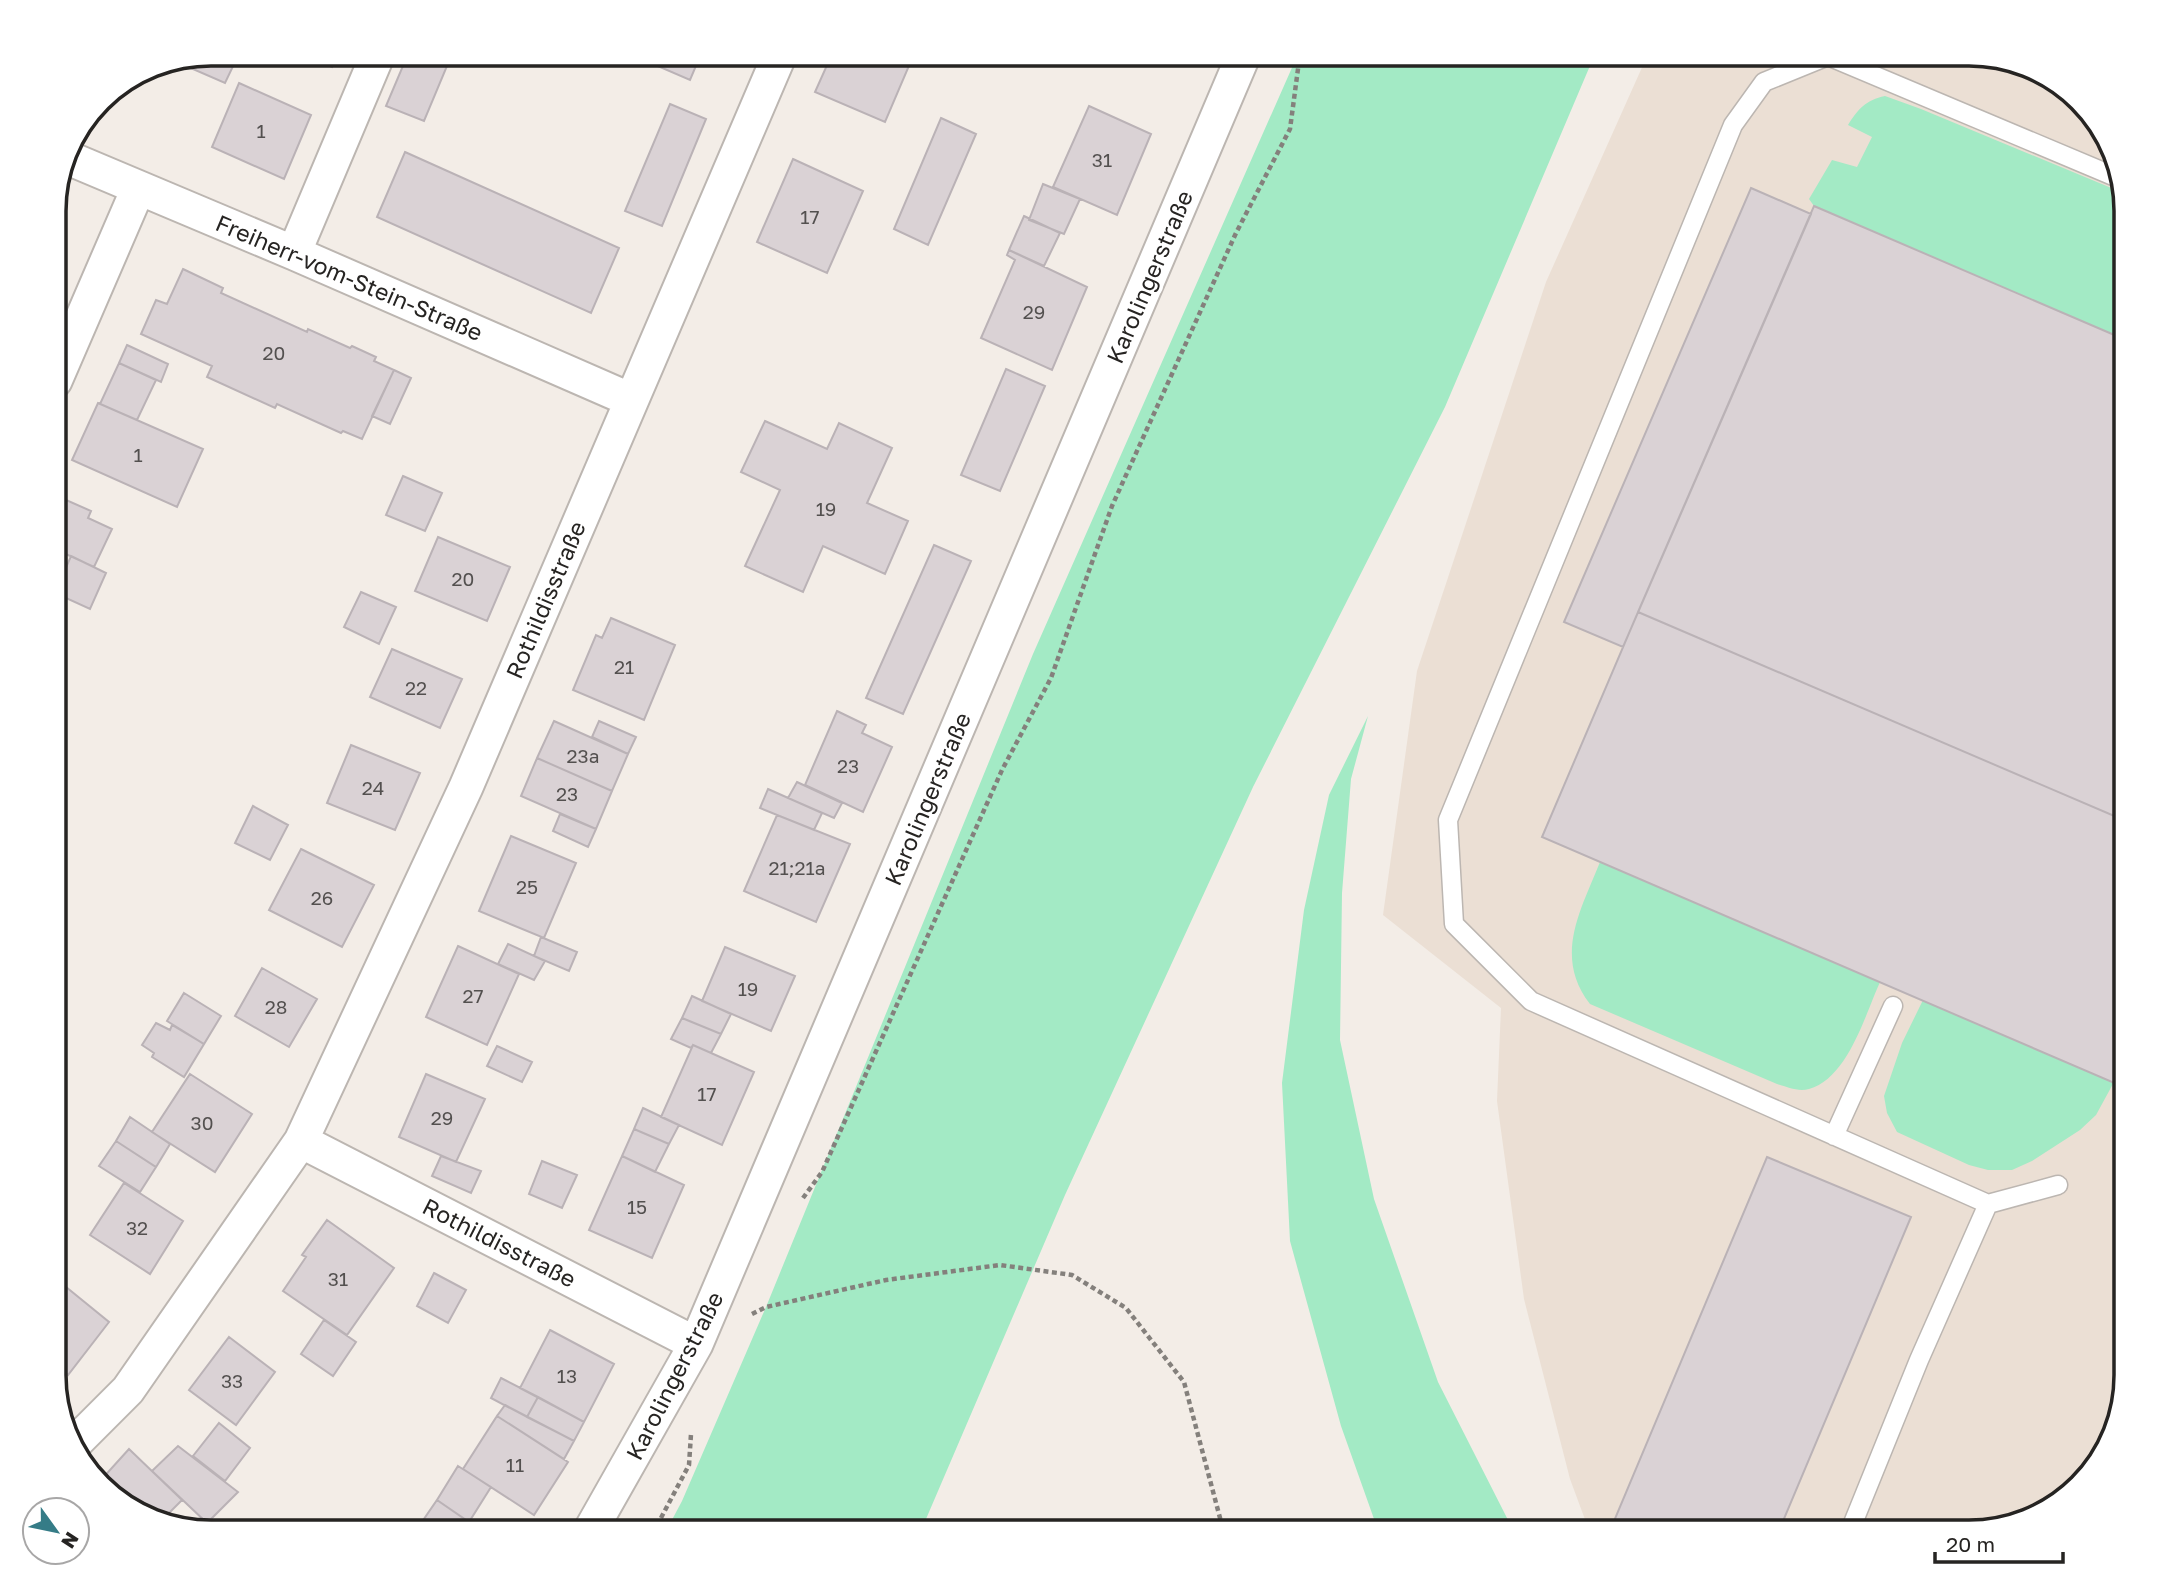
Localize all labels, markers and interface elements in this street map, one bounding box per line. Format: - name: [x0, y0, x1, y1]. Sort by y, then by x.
- house number: 1: [256, 119, 266, 142]
- house number: 31: [1092, 148, 1112, 171]
- street label: Karolingerstraße: [1100, 186, 1198, 367]
- house number: 17: [800, 205, 820, 228]
- street label: Freiherr-vom-Stein-Straße: [212, 208, 487, 346]
- house number: 29: [1023, 300, 1045, 323]
- house number: 20: [263, 341, 285, 364]
- house number: 1: [133, 443, 143, 466]
- house number: 19: [816, 497, 836, 520]
- street label: Rothildisstraße: [499, 517, 591, 682]
- house number: 20: [452, 567, 474, 590]
- house number: 21: [614, 655, 634, 678]
- house number: 22: [405, 676, 427, 699]
- street label: Karolingerstraße: [878, 708, 976, 889]
- house number: 23a: [567, 744, 599, 767]
- house number: 23: [837, 754, 859, 777]
- house number: 24: [362, 776, 384, 799]
- house number: 23: [556, 782, 578, 805]
- house number: 21;21a: [769, 856, 825, 879]
- house number: 25: [516, 875, 538, 898]
- house number: 26: [311, 886, 333, 909]
- house number: 19: [738, 977, 758, 1000]
- house number: 27: [462, 984, 484, 1007]
- house number: 28: [265, 995, 287, 1018]
- house number: 17: [697, 1082, 717, 1105]
- house number: 29: [431, 1106, 453, 1129]
- house number: 30: [191, 1111, 213, 1134]
- street label: Rothildisstraße: [418, 1191, 581, 1293]
- house number: 15: [627, 1195, 647, 1218]
- house number: 32: [126, 1216, 148, 1239]
- house number: 31: [328, 1267, 348, 1290]
- street label: Karolingerstraße: [620, 1287, 729, 1464]
- house number: 13: [557, 1364, 577, 1387]
- house number: 33: [221, 1369, 243, 1392]
- house number: 11: [506, 1453, 524, 1476]
- north arrow: [21, 1496, 91, 1566]
- scale bar: [1935, 1520, 2063, 1564]
- text: N: [57, 1528, 84, 1553]
- text: 20 m: [1946, 1531, 1995, 1557]

